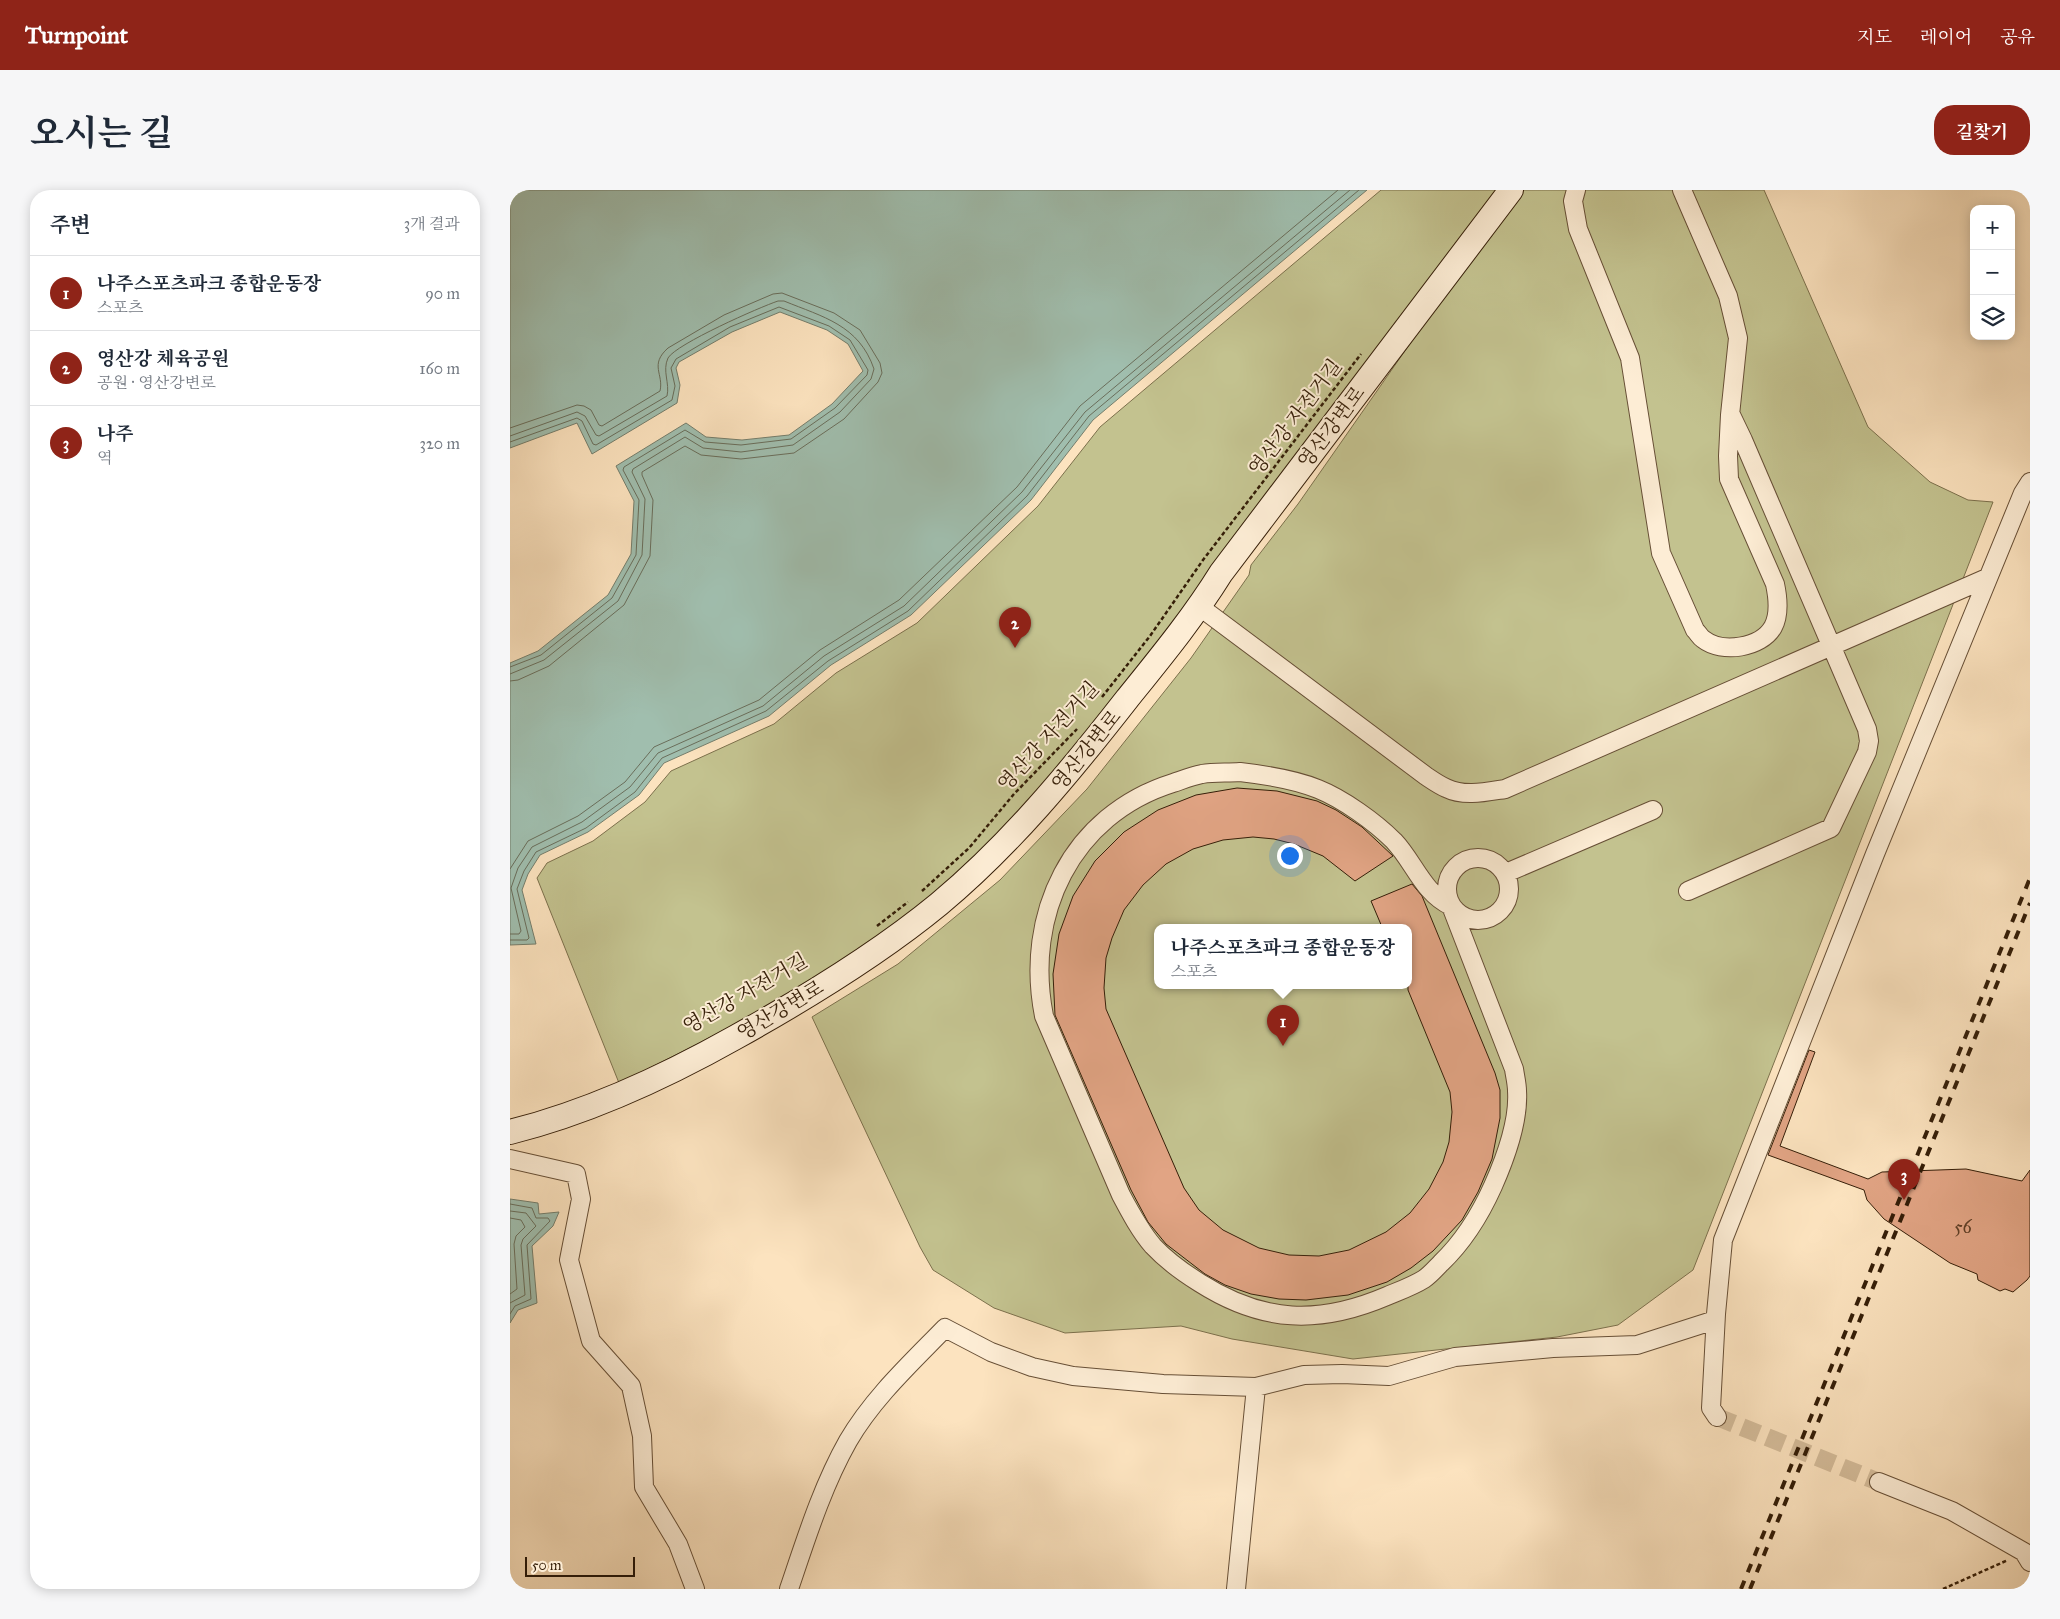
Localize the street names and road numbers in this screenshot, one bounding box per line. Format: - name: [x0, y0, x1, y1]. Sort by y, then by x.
- street label: 영산강 자전거길: [1243, 354, 1347, 480]
- street label: 영산강변로: [1292, 381, 1370, 473]
- street label: 영산강 자전거길: [992, 676, 1104, 796]
- street label: 영산강변로: [1046, 705, 1126, 795]
- street label: 영산강 자전거길: [679, 948, 811, 1038]
- street label: 영산강변로: [732, 975, 828, 1045]

